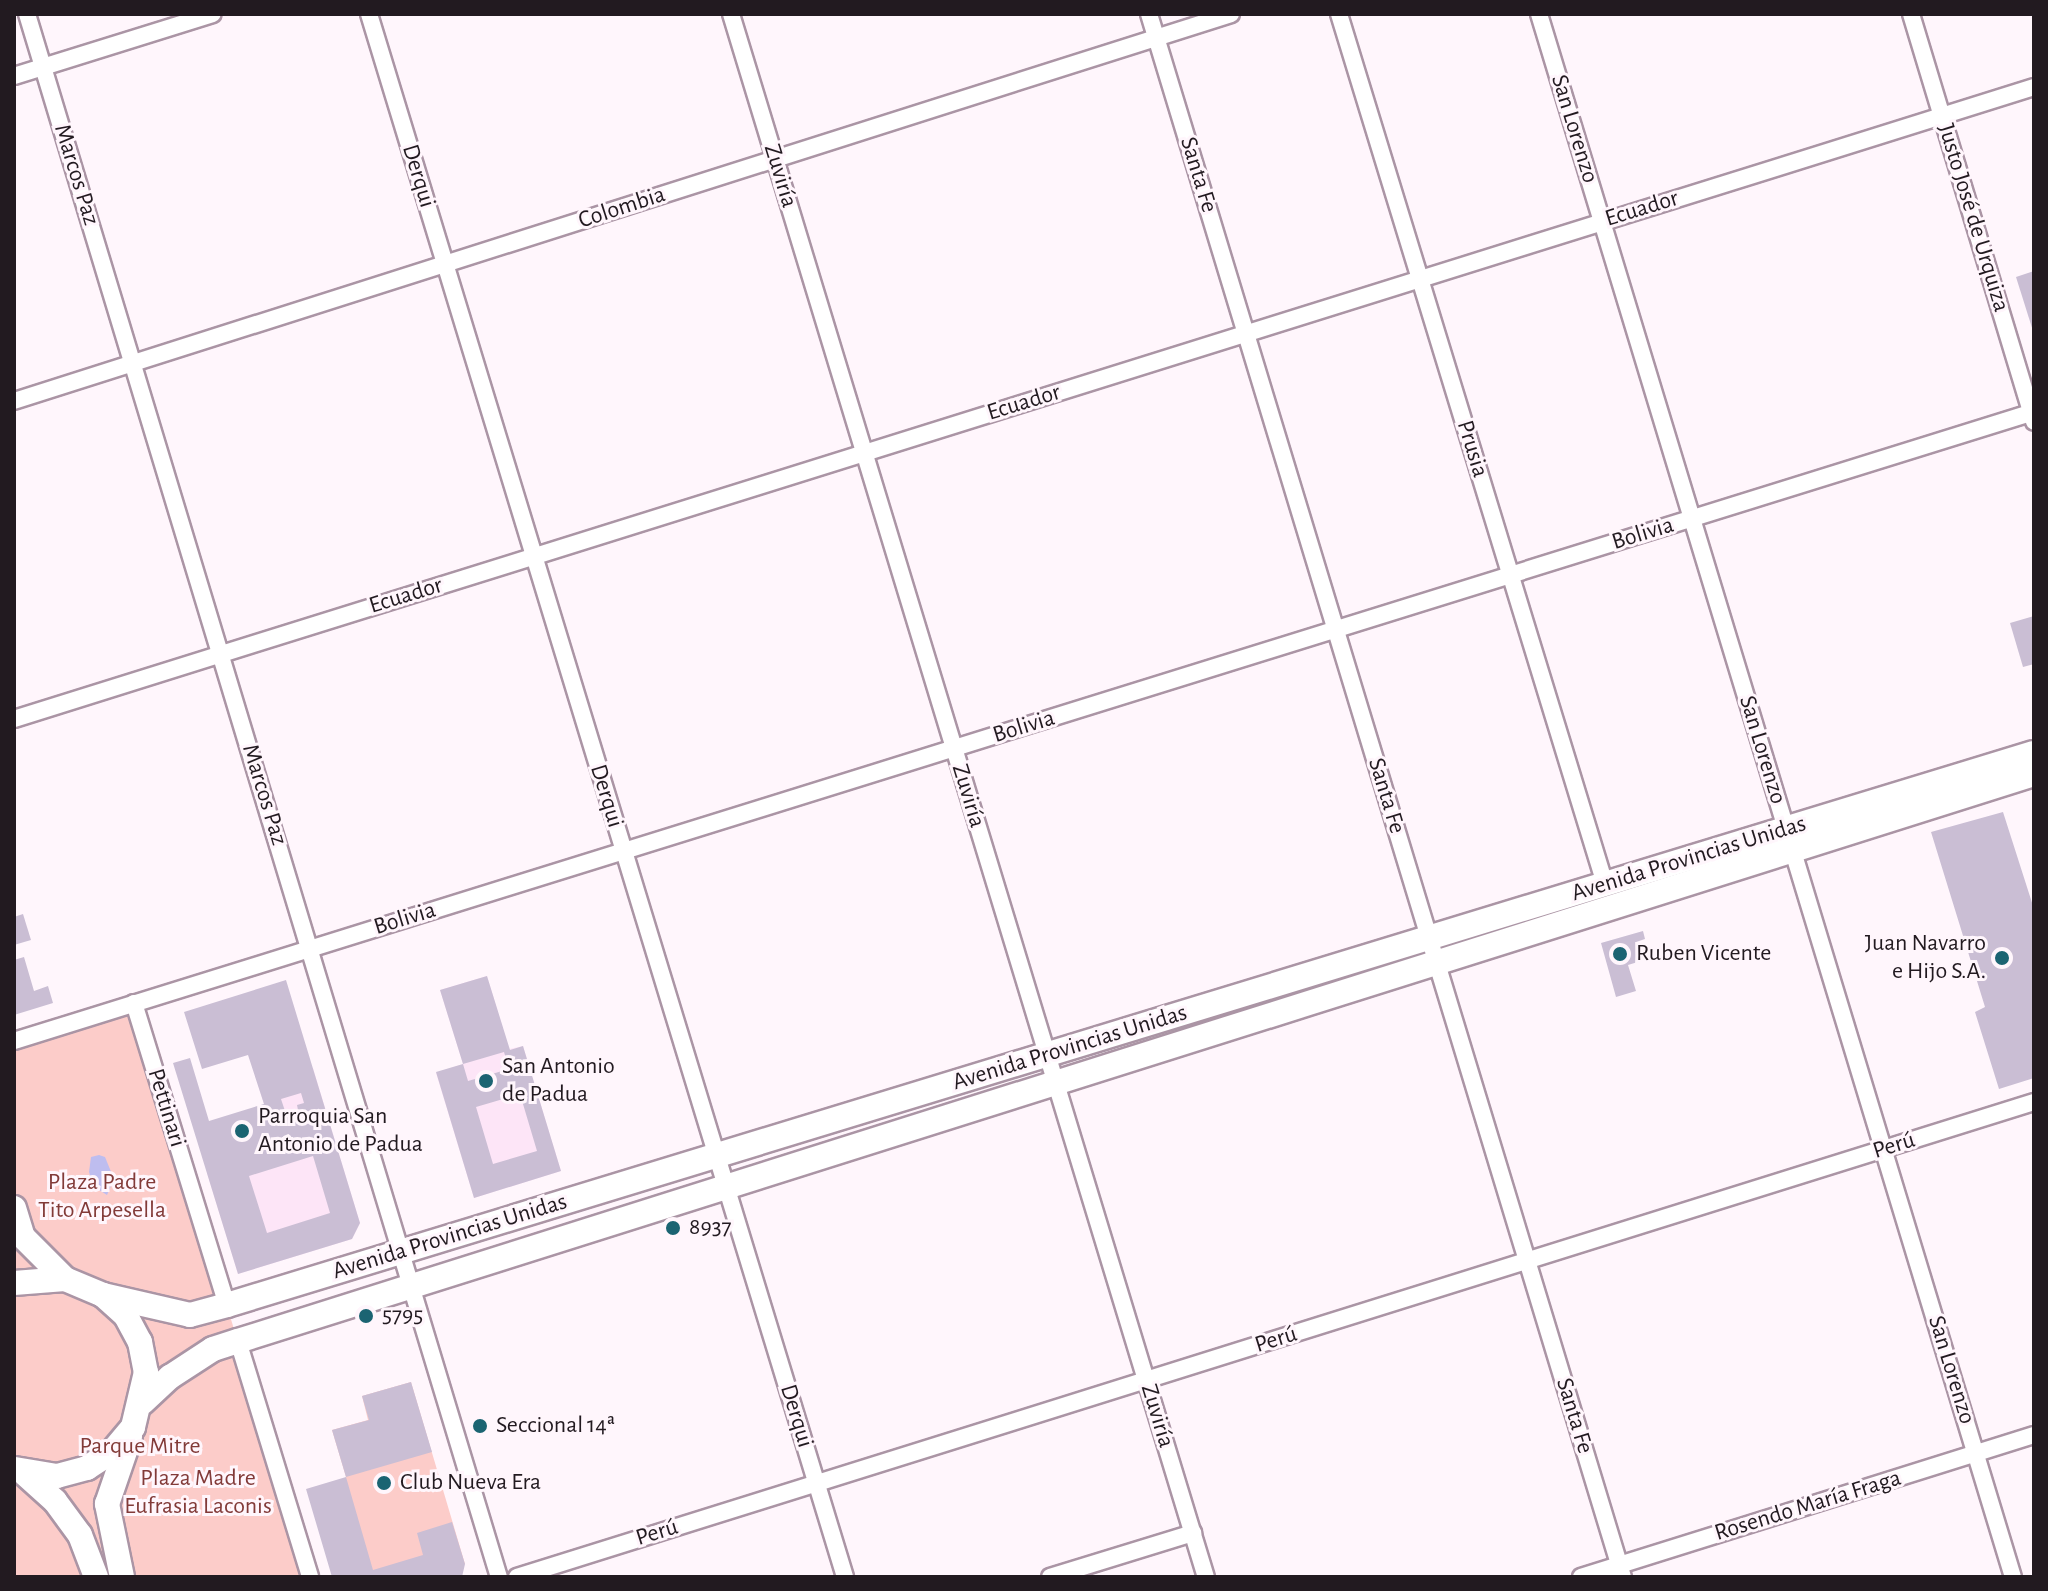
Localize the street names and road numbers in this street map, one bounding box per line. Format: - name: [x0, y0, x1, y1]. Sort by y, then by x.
- street label: San Lorenzo: [1544, 71, 1604, 187]
- street label: Marcos Paz: [47, 121, 105, 229]
- street label: Justo José de Urquiza: [1931, 121, 2015, 315]
- street label: Santa Fe: [1173, 134, 1223, 216]
- street label: Derqui: [395, 141, 441, 211]
- street label: Zuviría: [757, 141, 803, 211]
- street label: Colombia: [575, 180, 669, 236]
- street label: Ecuador: [1602, 184, 1682, 234]
- street label: Ecuador: [984, 378, 1064, 428]
- street label: Prusia: [1450, 417, 1494, 481]
- street label: Bolivia: [1609, 511, 1677, 557]
- street label: Ecuador: [366, 571, 446, 621]
- street label: San Lorenzo: [1732, 692, 1792, 808]
- street label: Bolivia: [990, 704, 1058, 750]
- street label: Marcos Paz: [235, 741, 293, 849]
- street label: Santa Fe: [1361, 755, 1411, 837]
- street label: Derqui: [583, 761, 629, 831]
- street label: Zuviría: [945, 761, 991, 831]
- street label: Avenida Provincias Unidas: [1568, 810, 1810, 908]
- street label: Bolivia: [371, 896, 439, 942]
- street label: Avenida Provincias Unidas: [949, 999, 1191, 1097]
- street label: Pettinari: [140, 1065, 192, 1151]
- street label: Perú: [1869, 1126, 1919, 1166]
- street label: Avenida Provincias Unidas: [329, 1188, 571, 1286]
- street label: San Lorenzo: [1921, 1312, 1981, 1428]
- street label: Perú: [1251, 1320, 1301, 1360]
- street label: Santa Fe: [1549, 1375, 1599, 1457]
- street label: Derqui: [773, 1381, 819, 1451]
- street label: Zuviría: [1134, 1381, 1180, 1451]
- street label: Rosendo María Fraga: [1711, 1464, 1905, 1548]
- street label: Perú: [632, 1513, 682, 1553]

